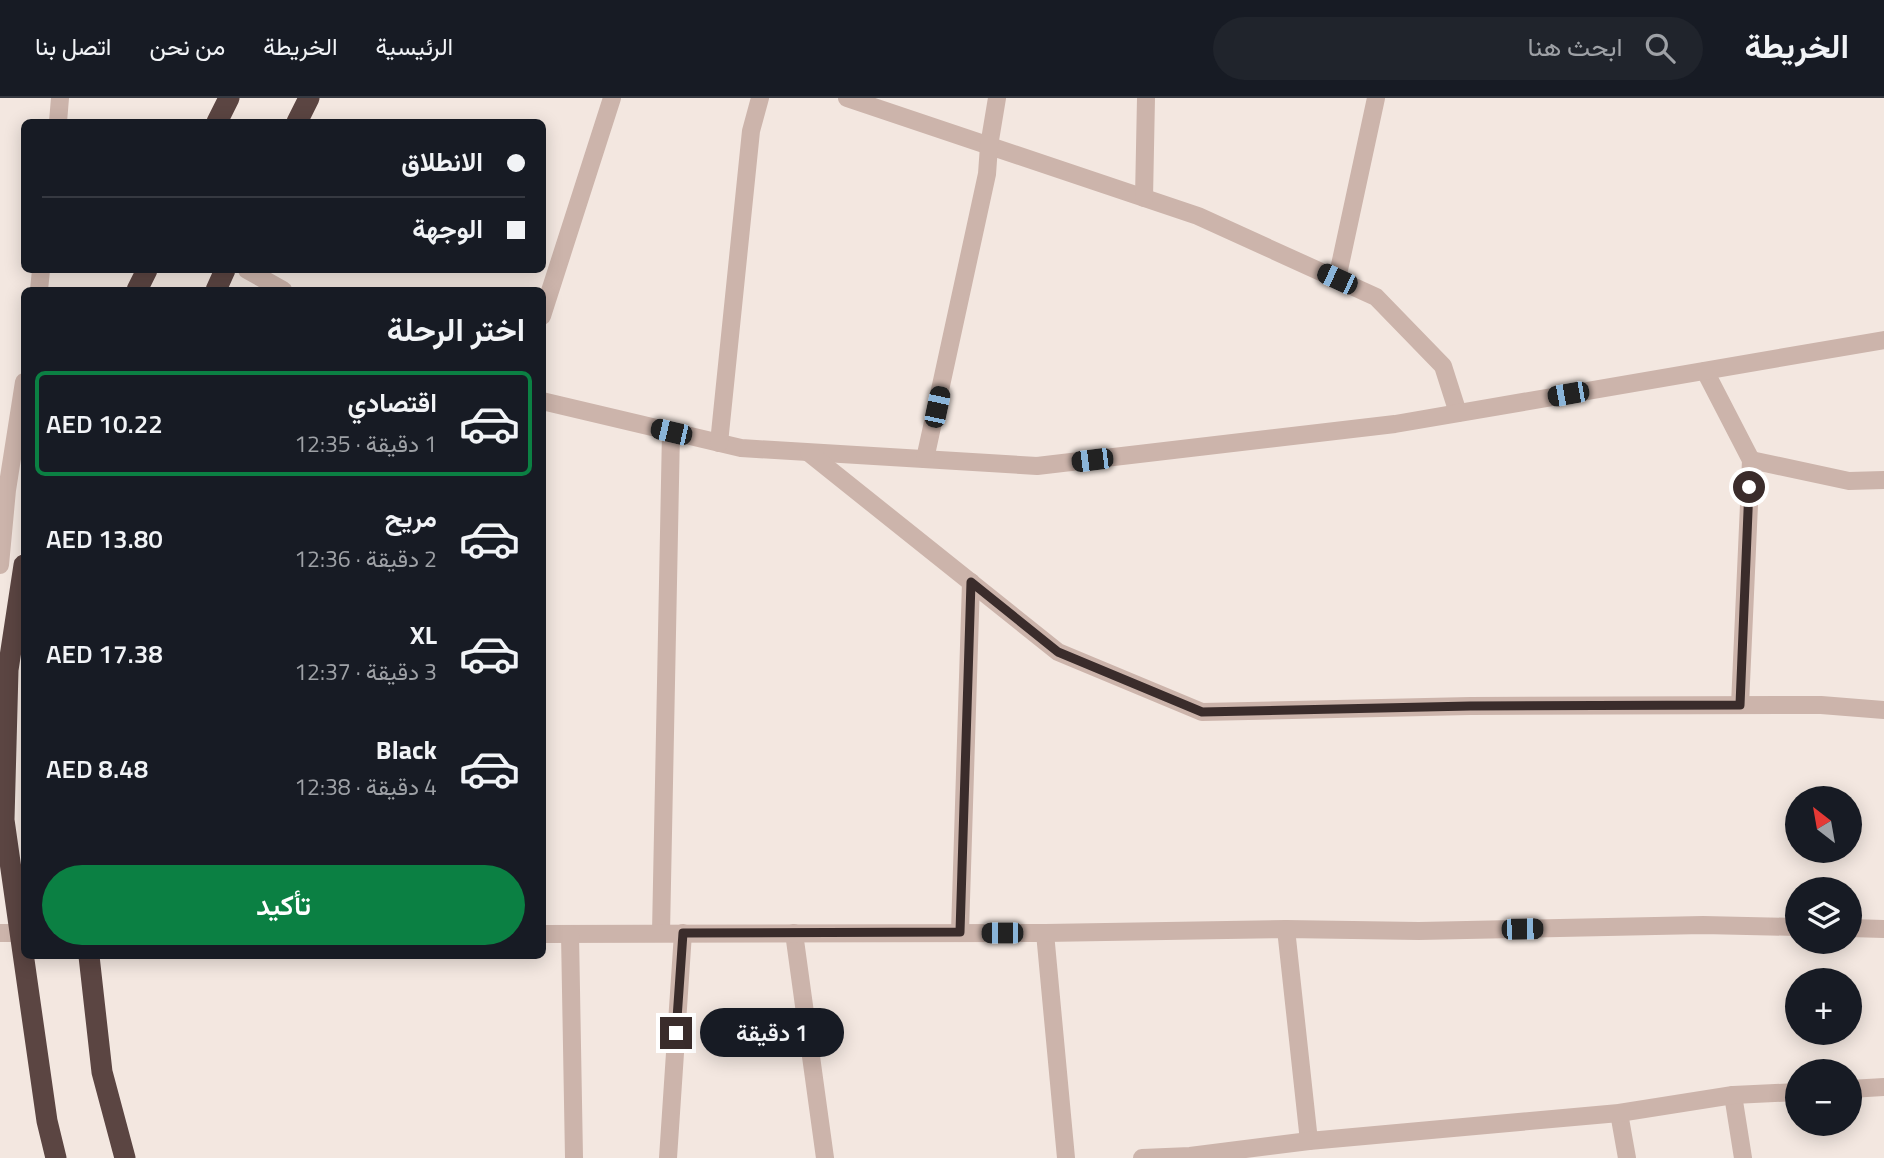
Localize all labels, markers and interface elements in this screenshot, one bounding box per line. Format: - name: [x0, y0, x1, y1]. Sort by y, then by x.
- search box: [1213, 17, 1703, 80]
- text: الخريطة: [1745, 21, 1849, 71]
- text: ابحث هنا: [1528, 27, 1623, 66]
- text: اتصل بنا: [35, 28, 111, 64]
- text: من نحن: [149, 28, 225, 64]
- text: الخريطة: [263, 28, 338, 64]
- text: الرئيسية: [376, 28, 453, 64]
- icon: search: [1641, 29, 1679, 67]
- text: الانطلاق: [401, 142, 483, 181]
- text: الوجهة: [412, 209, 483, 248]
- car: [1314, 261, 1361, 297]
- text: اختر الرحلة: [387, 305, 525, 353]
- car: [1546, 380, 1591, 408]
- text: اقتصادي: [348, 383, 437, 422]
- car: [923, 384, 952, 430]
- icon: car: [458, 392, 521, 455]
- text: AED 10.22: [46, 404, 163, 443]
- car: [649, 417, 694, 447]
- text: 1 دقيقة · 12:35: [294, 426, 437, 461]
- car: [1070, 447, 1115, 473]
- route start: [1733, 471, 1765, 503]
- text: مريح: [385, 498, 437, 537]
- icon: car: [458, 507, 521, 570]
- text: AED 13.80: [46, 519, 163, 558]
- text: 2 دقيقة · 12:36: [294, 541, 437, 576]
- text: XL: [410, 615, 437, 654]
- icon: car: [458, 622, 521, 685]
- text: AED 17.38: [46, 634, 163, 673]
- text: 3 دقيقة · 12:37: [294, 654, 437, 689]
- text: Black: [376, 730, 437, 769]
- icon: car: [458, 737, 521, 800]
- text: AED 8.48: [46, 749, 148, 788]
- text: 4 دقيقة · 12:38: [294, 769, 437, 804]
- north arrow: [1785, 786, 1862, 863]
- map controls: [1785, 786, 1862, 1136]
- button: تأكيد: [42, 865, 525, 945]
- button: layers: [1785, 877, 1862, 954]
- car: [1501, 918, 1544, 940]
- car: [982, 923, 1024, 944]
- button: +: [1785, 968, 1862, 1045]
- callout: 1 دقيقة: [700, 1009, 844, 1058]
- text: 1 دقيقة: [736, 1015, 808, 1050]
- route end: [660, 1017, 692, 1049]
- button: −: [1785, 1059, 1862, 1136]

